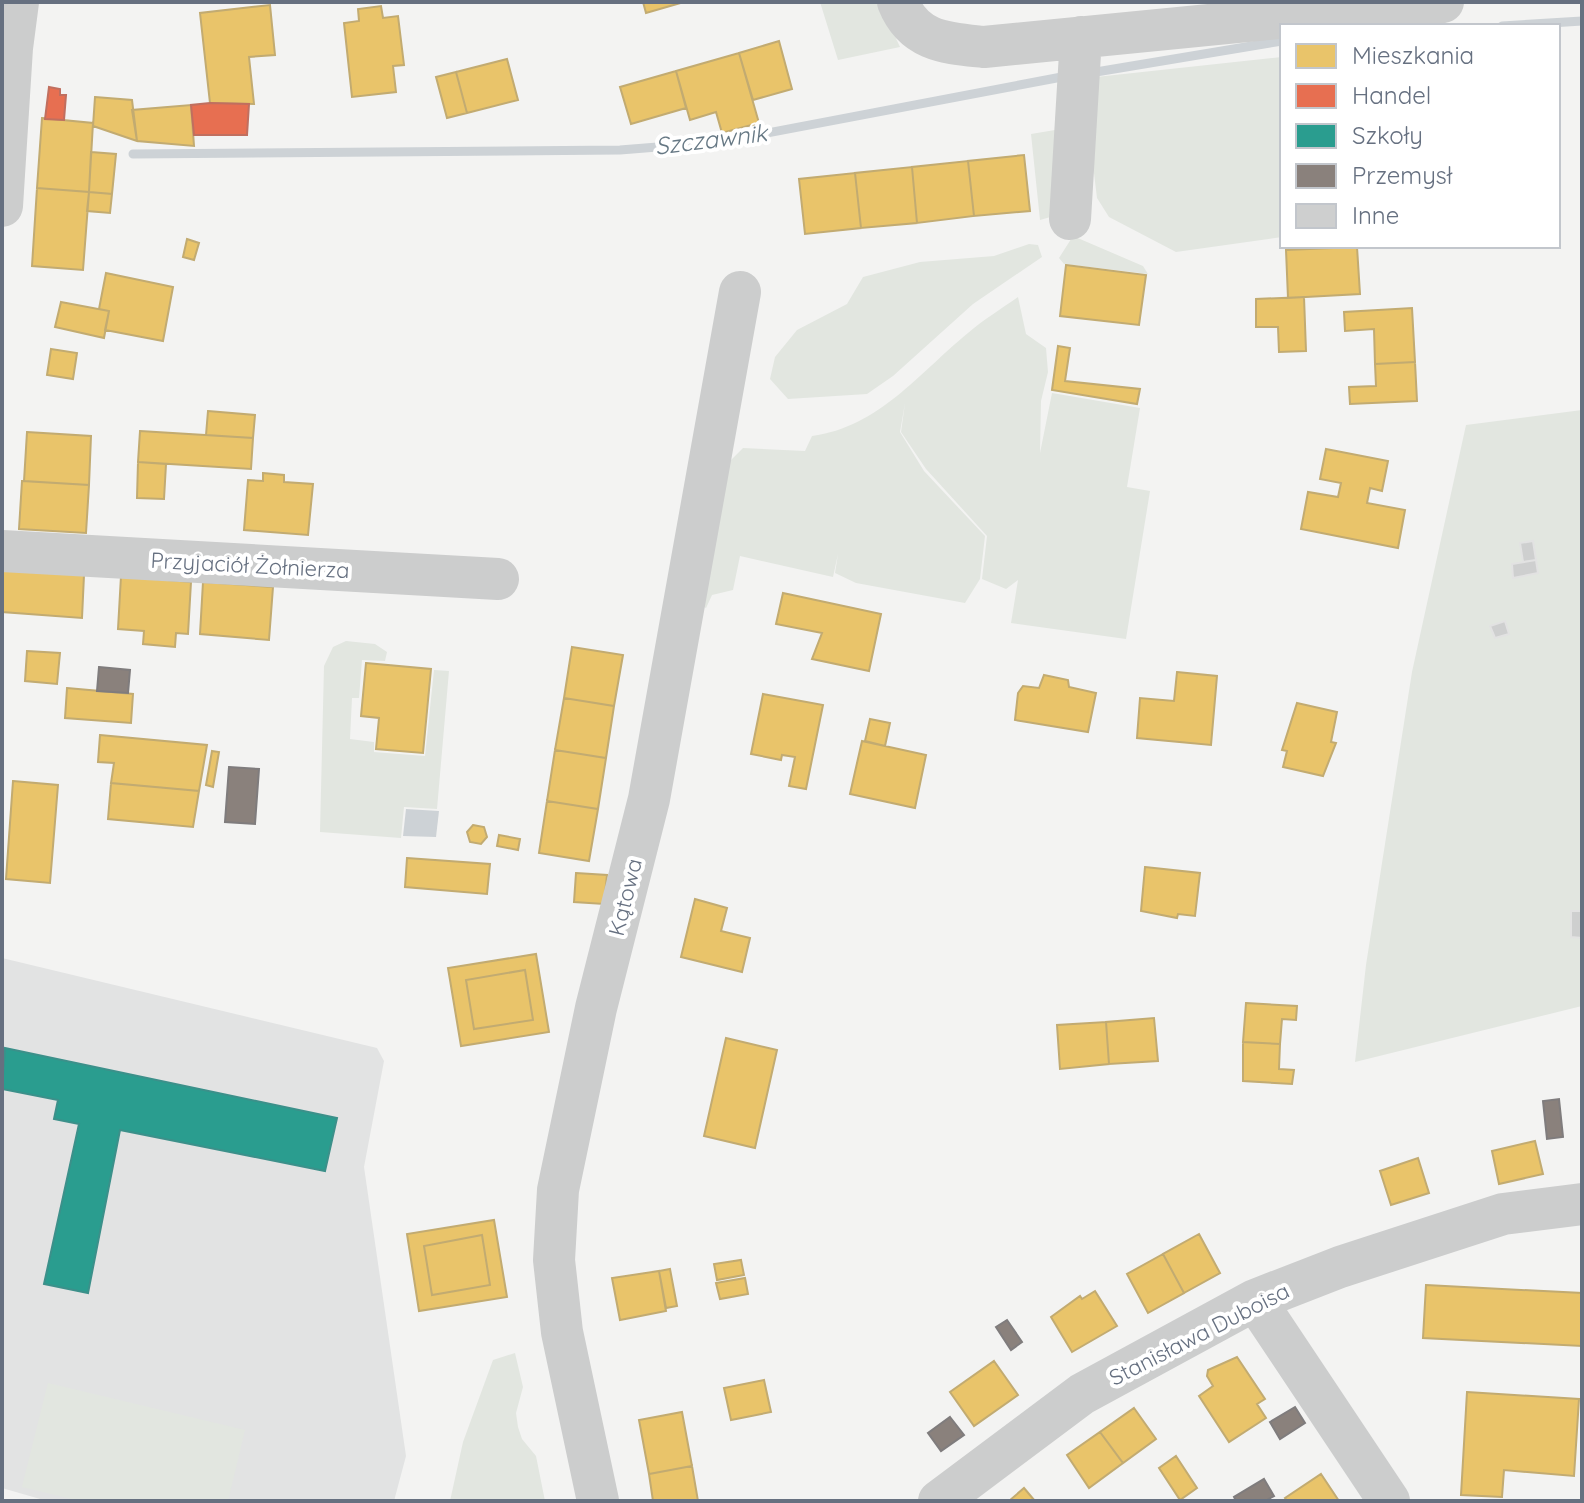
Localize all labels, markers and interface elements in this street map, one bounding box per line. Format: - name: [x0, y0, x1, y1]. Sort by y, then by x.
- legend: [1280, 24, 1560, 248]
- text: Mieszkania: [1352, 40, 1474, 70]
- text: Handel: [1352, 80, 1431, 110]
- water label: Szczawnik: [653, 117, 771, 161]
- text: Szkoły: [1352, 120, 1423, 150]
- text: Przemysł: [1352, 160, 1453, 190]
- text: Inne: [1352, 200, 1399, 230]
- street label: Przyjaciół Żołnierza: [150, 546, 350, 584]
- street label: Kątowa: [602, 855, 648, 939]
- street label: Stanisława Duboisa: [1104, 1276, 1294, 1392]

